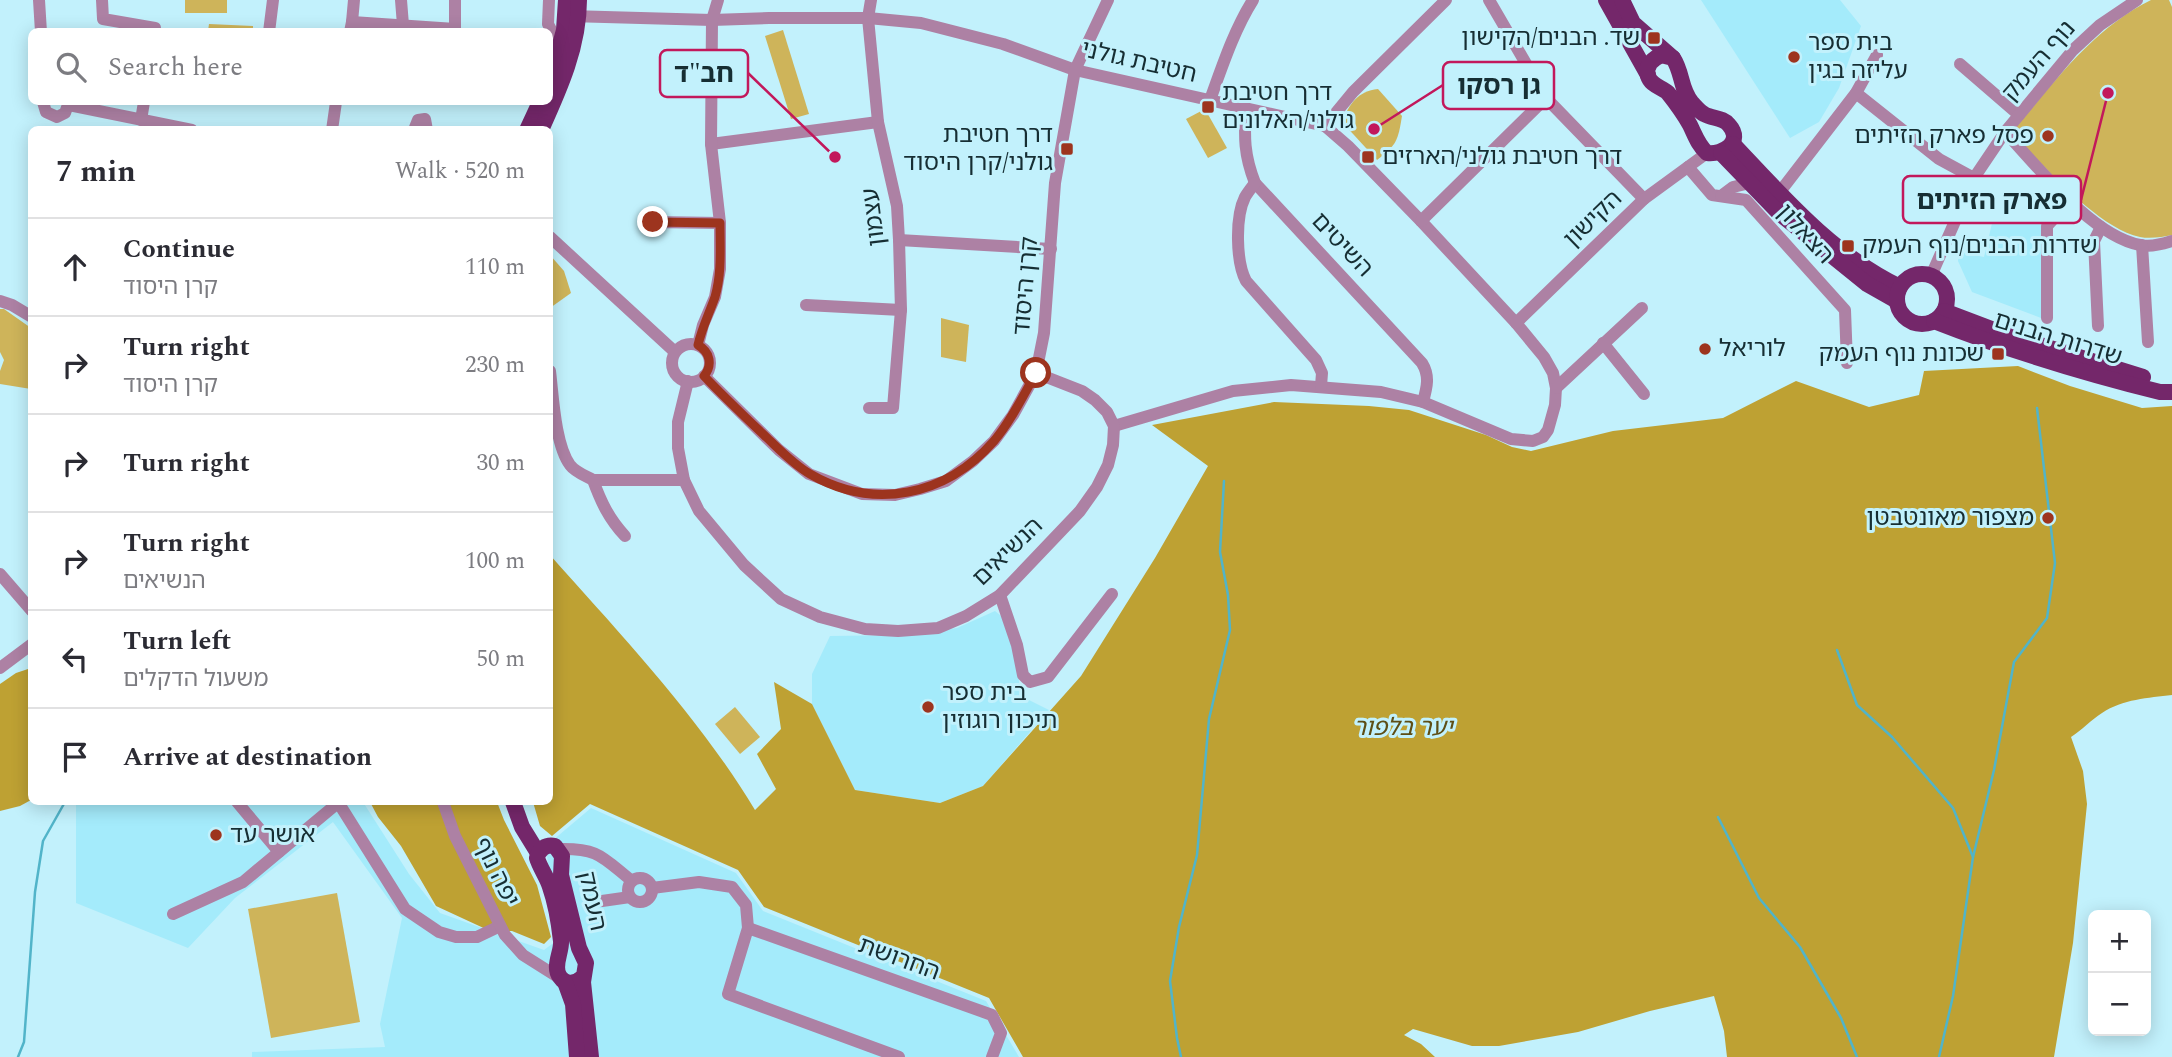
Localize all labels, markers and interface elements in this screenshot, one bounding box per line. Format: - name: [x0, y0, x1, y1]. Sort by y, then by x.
- street label: נוף העמק: [1993, 12, 2085, 110]
- place label: שד. הבנים/הקישון: [1461, 20, 1640, 56]
- place label: בית ספר עליזה בגין: [1808, 25, 1908, 89]
- search box: [28, 28, 553, 105]
- marker: שד. הבנים/הקישון: [1646, 30, 1662, 46]
- street label: חטיבת גולני: [1078, 31, 1200, 93]
- text: Search here: [108, 47, 243, 87]
- icon: search: [52, 48, 90, 86]
- marker: בית ספר עליזה בגין: [1786, 49, 1802, 65]
- callout: חב"ד: [660, 50, 748, 97]
- text: חב"ד: [674, 54, 734, 94]
- callout: גן רסקו: [1443, 62, 1554, 109]
- text: גן רסקו: [1457, 66, 1541, 106]
- place label: דרך חטיבת גולני/האלונים: [1222, 75, 1354, 139]
- marker: דרך חטיבת גולני/האלונים: [1200, 99, 1216, 115]
- place label: דרך חטיבת גולני/קרן היסוד: [903, 117, 1053, 181]
- place label: פסל פארק הזיתים: [1854, 118, 2034, 154]
- marker: פסל פארק הזיתים: [2040, 128, 2056, 144]
- place label: דרך חטיבת גולני/הארזים: [1382, 139, 1622, 175]
- marker: דרך חטיבת גולני/קרן היסוד: [1059, 141, 1075, 157]
- text: 7 min: [56, 149, 136, 195]
- marker: דרך חטיבת גולני/הארזים: [1360, 149, 1376, 165]
- text: Walk · 520 m: [395, 154, 525, 189]
- callout: פארק הזיתים: [1903, 176, 2081, 223]
- text: פארק הזיתים: [1917, 181, 2067, 221]
- street label: הקישון: [1555, 182, 1631, 256]
- street label: עצמון: [853, 186, 895, 248]
- street label: הצאלון: [1768, 196, 1842, 272]
- street label: השיטים: [1302, 204, 1382, 286]
- route end: [637, 206, 668, 237]
- place label: שדרות הבנים/נוף העמק: [1862, 228, 2098, 264]
- text: Continue: [123, 229, 235, 269]
- street label: קרן היסוד: [1004, 235, 1048, 337]
- marker: שדרות הבנים/נוף העמק: [1840, 238, 1856, 254]
- icon: ahead: [56, 248, 94, 286]
- text: 110 m: [465, 250, 525, 285]
- text: קרן היסוד: [123, 270, 218, 305]
- street label: שדרות הבנים: [1990, 302, 2126, 376]
- text: Turn right: [123, 327, 250, 367]
- place label: לוריאל: [1719, 331, 1786, 367]
- place label: שכונת נוף העמק: [1819, 336, 1984, 372]
- marker: לוריאל: [1697, 341, 1713, 357]
- icon: right: [56, 346, 94, 384]
- marker: שכונת נוף העמק: [1990, 346, 2006, 362]
- text: 230 m: [465, 348, 525, 383]
- route start: [1020, 357, 1051, 388]
- text: קרן היסוד: [123, 368, 218, 403]
- text: Turn right: [123, 443, 250, 483]
- icon: right: [56, 444, 94, 482]
- text: 30 m: [476, 446, 525, 481]
- place label: מצפור מאונטבטן: [1867, 500, 2034, 536]
- street label: הנשיאים: [964, 509, 1052, 595]
- marker: מצפור מאונטבטן: [2040, 510, 2056, 526]
- text: Turn right: [123, 523, 250, 563]
- icon: right: [56, 542, 94, 580]
- text: 100 m: [465, 544, 525, 579]
- text: הנשיאים: [123, 564, 206, 599]
- text: Turn left: [123, 621, 231, 661]
- icon: left: [56, 640, 94, 678]
- text: 50 m: [476, 642, 525, 677]
- text: משעול הדקלים: [123, 662, 268, 697]
- place label: בית ספר תיכון רוגוזין: [942, 675, 1057, 739]
- marker: בית ספר תיכון רוגוזין: [920, 699, 936, 715]
- park label: יער בלפור: [1353, 710, 1455, 746]
- text: Arrive at destination: [123, 737, 372, 777]
- icon: arrive: [56, 738, 94, 776]
- place label: אושר עד: [230, 817, 316, 853]
- marker: אושר עד: [208, 827, 224, 843]
- street label: יפה נוף: [464, 831, 528, 913]
- street label: העמק: [568, 868, 616, 934]
- map controls: [2088, 910, 2151, 1036]
- button: +: [2088, 910, 2151, 973]
- street label: החרושת: [853, 928, 945, 990]
- button: −: [2088, 973, 2151, 1036]

